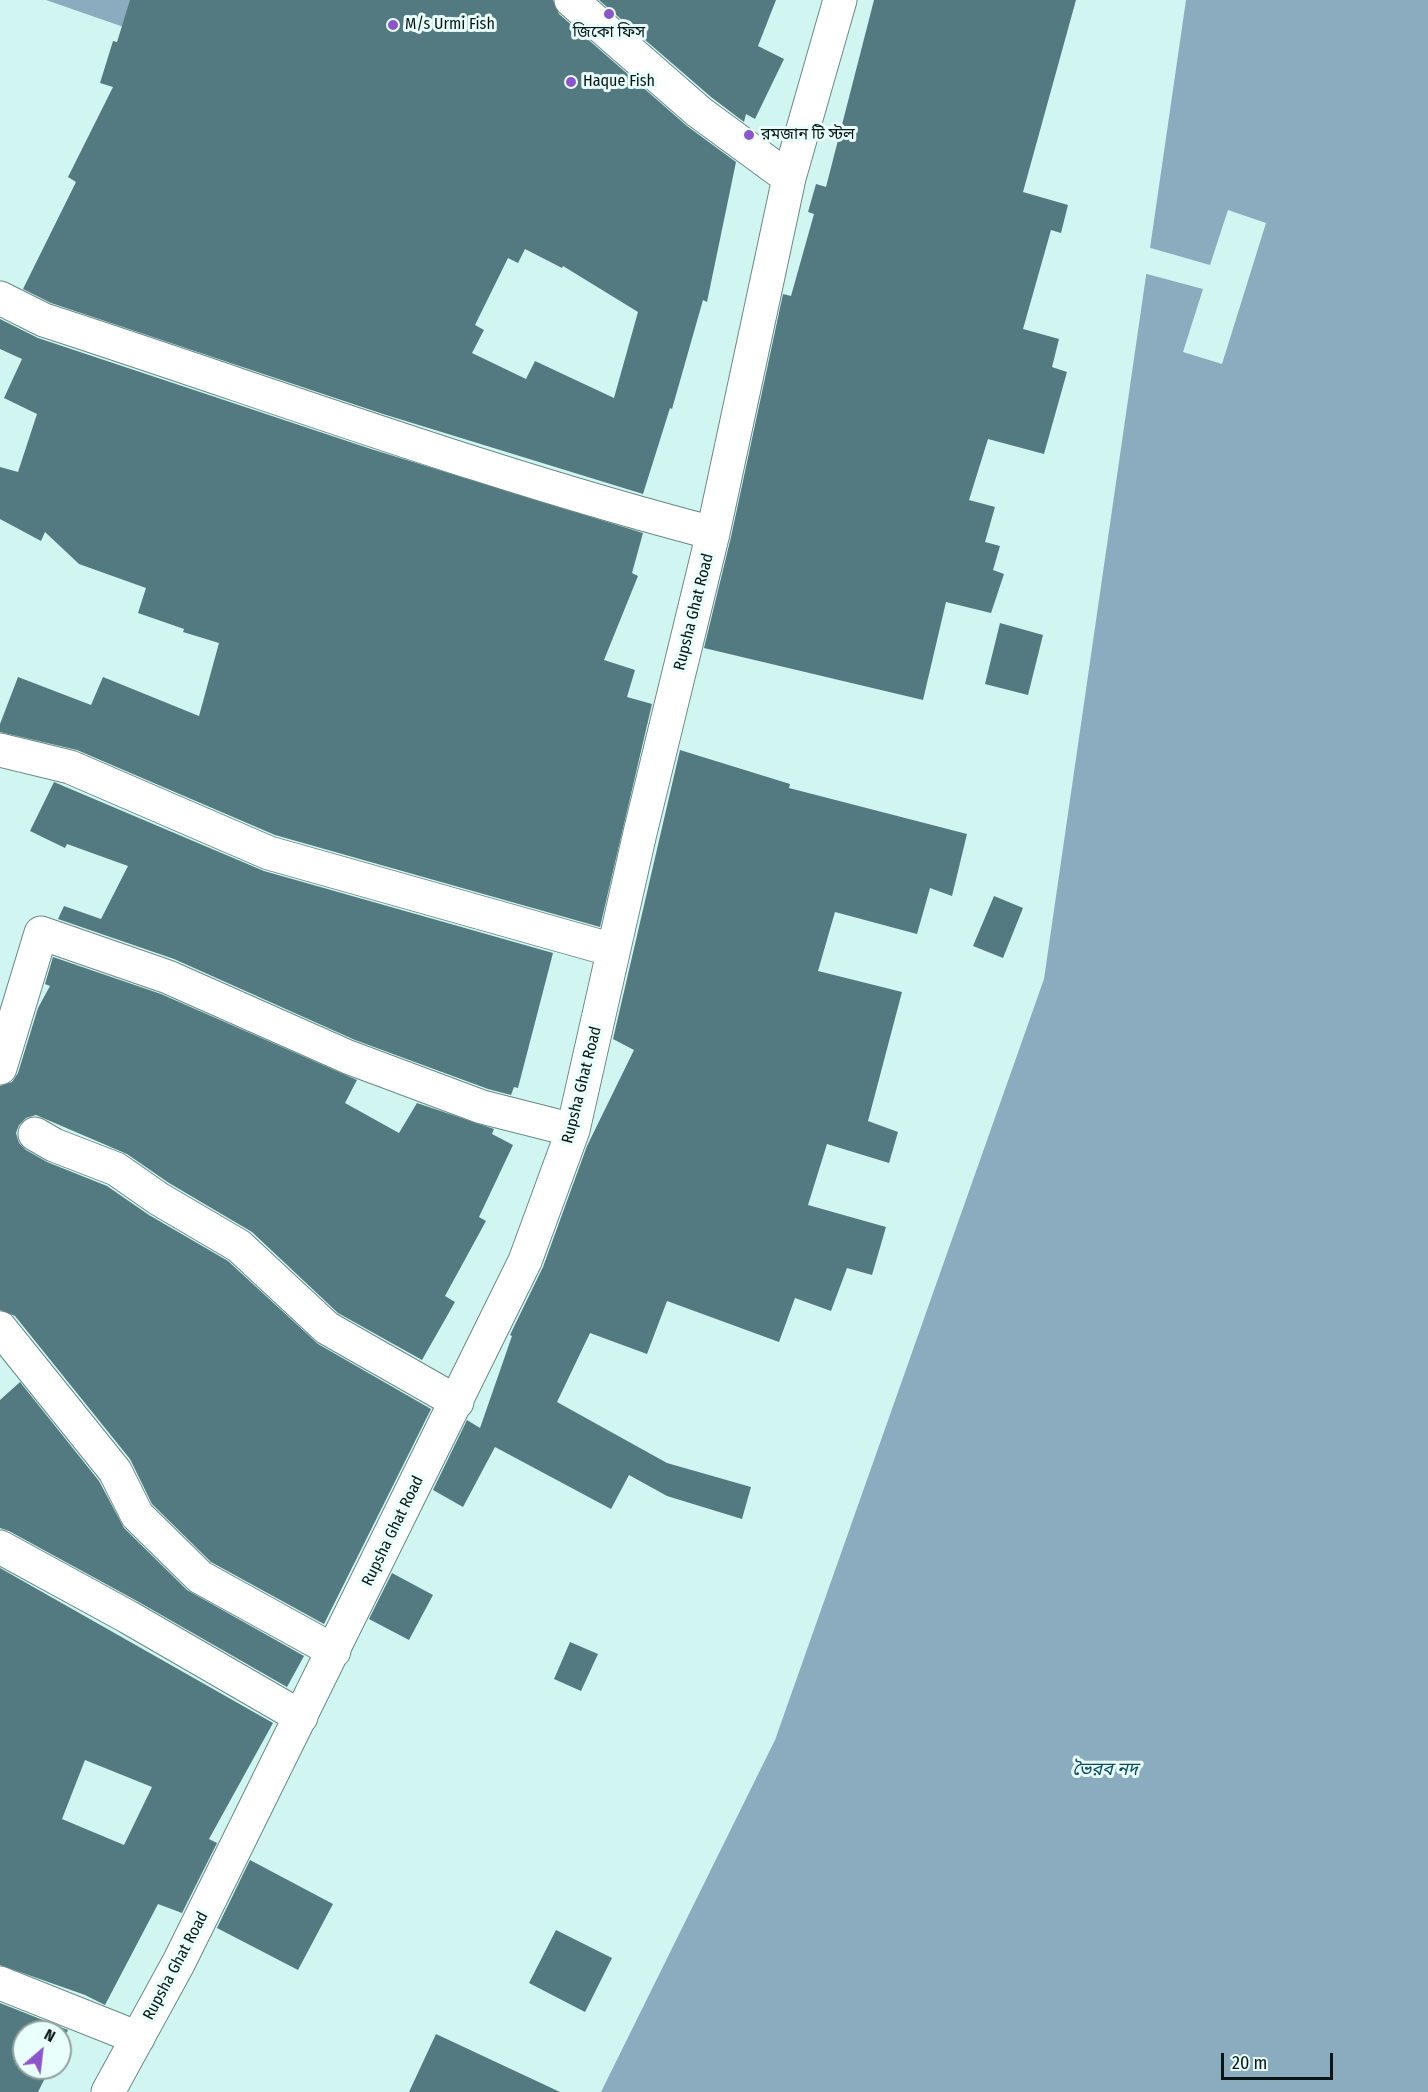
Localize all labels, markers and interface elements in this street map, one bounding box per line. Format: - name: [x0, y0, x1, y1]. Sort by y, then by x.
- marker: জিকো ফিস: [602, 7, 616, 21]
- place label: M/s Urmi Fish: [405, 15, 495, 35]
- marker: M/s Urmi Fish: [386, 18, 400, 32]
- place label: জিকো ফিস: [573, 23, 645, 43]
- place label: Haque Fish: [583, 72, 655, 92]
- marker: Haque Fish: [564, 75, 578, 89]
- place label: রমজান টি স্টল: [761, 125, 855, 145]
- marker: রমজান টি স্টল: [742, 128, 756, 142]
- street label: Rupsha Ghat Road: [670, 551, 718, 673]
- street label: Rupsha Ghat Road: [558, 1024, 606, 1146]
- street label: Rupsha Ghat Road: [358, 1473, 428, 1589]
- water label: ভৈরব নদ: [1072, 1759, 1138, 1781]
- street label: Rupsha Ghat Road: [139, 1908, 213, 2024]
- north arrow: [12, 2020, 72, 2080]
- text: N: [41, 2025, 58, 2046]
- scale bar: [1224, 2041, 1336, 2079]
- text: 20 m: [1232, 2052, 1267, 2074]

